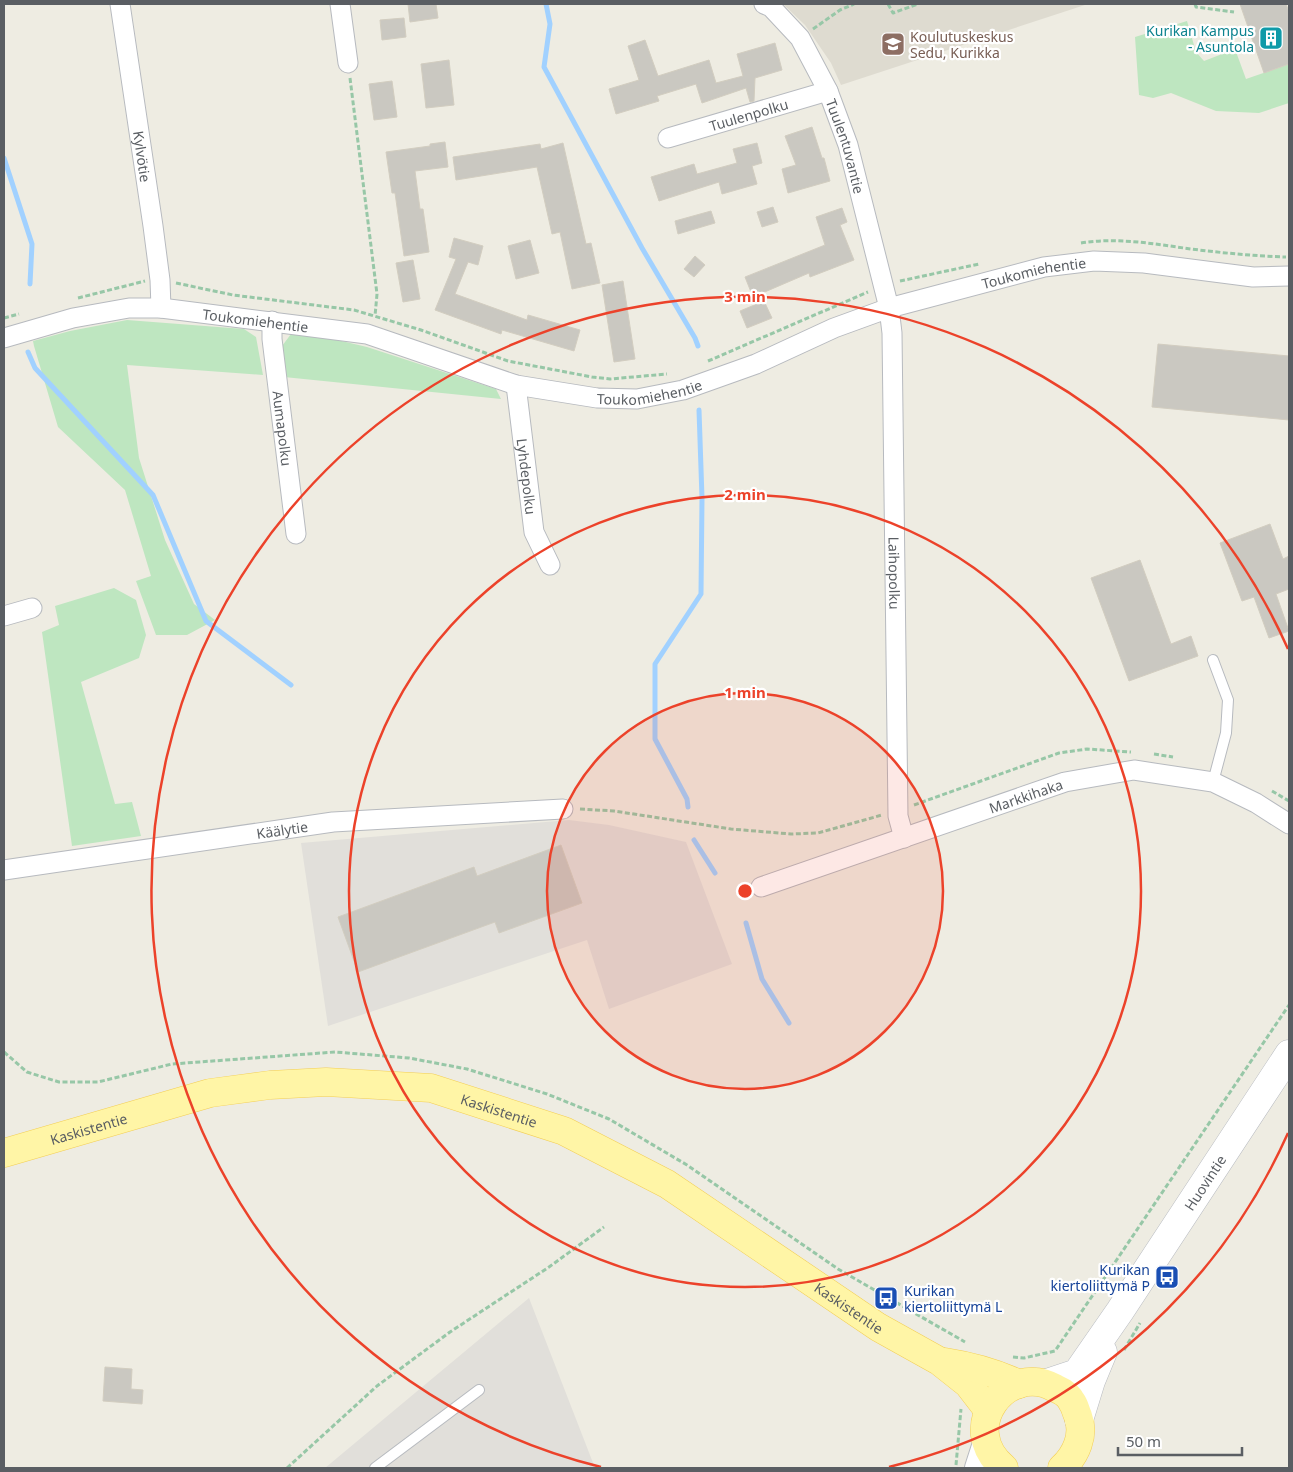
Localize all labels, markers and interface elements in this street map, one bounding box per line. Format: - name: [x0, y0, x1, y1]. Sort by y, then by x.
- place label: Kurikan Kampus - Asuntola: [1146, 21, 1254, 56]
- building icon: Kurikan Kampus - Asuntola: [1258, 25, 1284, 51]
- place label: Koulutuskeskus Sedu, Kurikka: [910, 27, 1014, 62]
- school or university icon: Koulutuskeskus Sedu, Kurikka: [880, 31, 906, 57]
- street label: Tuulenpolku: [707, 94, 790, 135]
- street label: Tuulentuvantie: [822, 96, 869, 196]
- street label: Kylvötie: [129, 129, 156, 183]
- street label: Toukomiehentie: [980, 253, 1087, 293]
- text: 3 min: [724, 286, 766, 306]
- street label: Toukomiehentie: [202, 304, 310, 336]
- street label: Toukomiehentie: [597, 375, 705, 408]
- street label: Aumapolku: [269, 390, 297, 467]
- street label: Lyhdepolku: [513, 437, 541, 515]
- text: 2 min: [724, 484, 766, 504]
- street label: Laihopolku: [885, 537, 905, 610]
- text: 1 min: [724, 682, 766, 702]
- street label: Markkihaka: [986, 774, 1065, 817]
- street label: Käälytie: [255, 816, 309, 843]
- centre of rings: [736, 882, 754, 900]
- street label: Kaskistentie: [459, 1089, 540, 1131]
- street label: Kaskistentie: [48, 1108, 129, 1149]
- street label: Huovintie: [1179, 1151, 1230, 1214]
- place label: Kurikan kiertoliittymä P: [1051, 1260, 1150, 1295]
- bus stop icon: Kurikan kiertoliittymä P: [1154, 1264, 1180, 1290]
- street label: Kaskistentie: [811, 1277, 887, 1338]
- place label: Kurikan kiertoliittymä L: [904, 1281, 1002, 1316]
- bus stop icon: Kurikan kiertoliittymä L: [873, 1285, 899, 1311]
- scale bar: [1118, 1424, 1242, 1456]
- text: 50 m: [1126, 1431, 1161, 1451]

